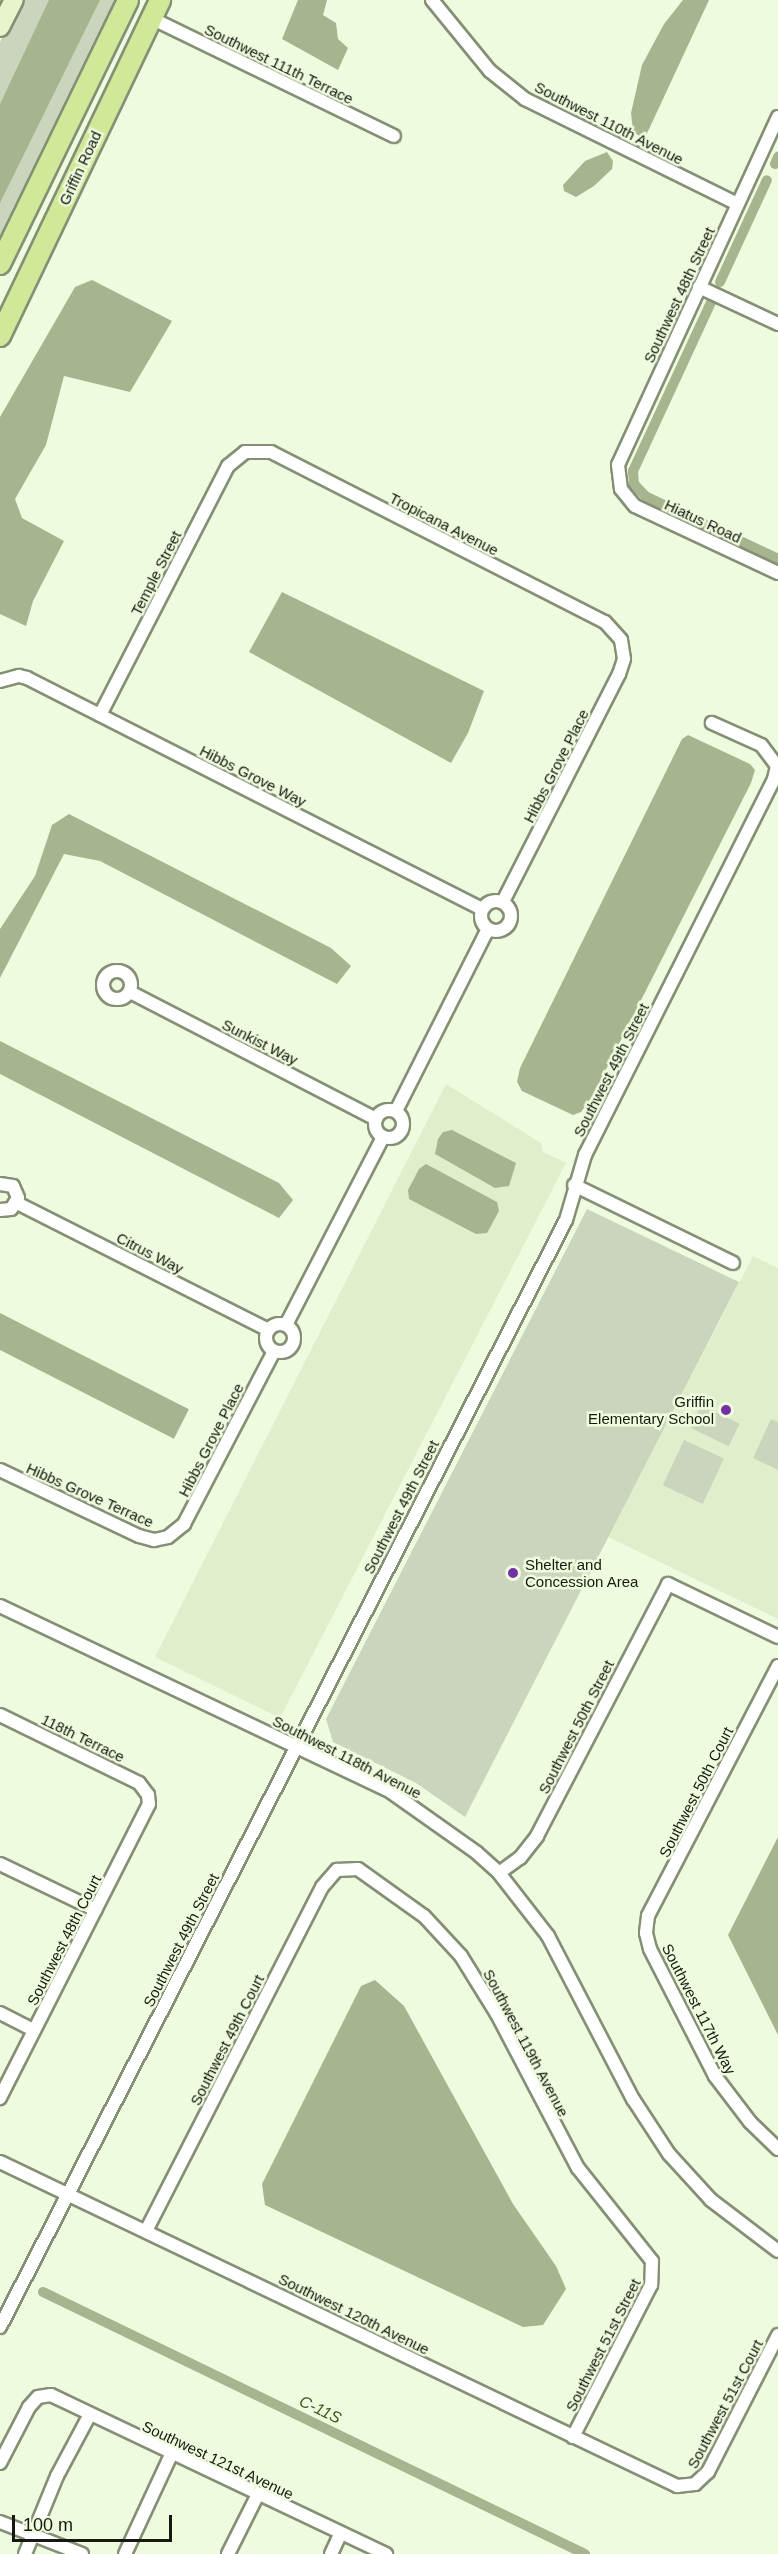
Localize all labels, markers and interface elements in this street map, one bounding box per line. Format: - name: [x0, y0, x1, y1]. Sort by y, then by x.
- street label: Southwest 111th Terrace: [201, 20, 357, 108]
- street label: Southwest 110th Avenue: [531, 77, 687, 169]
- street label: Griffin Road: [55, 128, 105, 208]
- street label: Southwest 48th Street: [640, 224, 718, 366]
- street label: Tropicana Avenue: [386, 489, 502, 559]
- street label: Hiatus Road: [662, 495, 744, 547]
- street label: Temple Street: [127, 528, 185, 618]
- street label: Hibbs Grove Place: [520, 706, 592, 826]
- street label: Hibbs Grove Way: [197, 741, 309, 811]
- street label: Southwest 49th Street: [569, 1000, 653, 1140]
- street label: Sunkist Way: [219, 1015, 301, 1069]
- street label: Citrus Way: [113, 1228, 187, 1278]
- street label: Hibbs Grove Place: [175, 1380, 247, 1500]
- place label: Griffin Elementary School: [588, 1392, 714, 1427]
- marker: Griffin Elementary School: [719, 1403, 733, 1417]
- street label: Southwest 49th Street: [359, 1437, 443, 1577]
- street label: Hibbs Grove Terrace: [24, 1459, 156, 1531]
- place label: Shelter and Concession Area: [525, 1555, 639, 1590]
- marker: Shelter and Concession Area: [506, 1566, 520, 1580]
- street label: Southwest 50th Street: [534, 1657, 618, 1797]
- street label: 118th Terrace: [38, 1710, 128, 1766]
- street label: Southwest 118th Avenue: [269, 1711, 425, 1803]
- street label: Southwest 50th Court: [655, 1724, 737, 1860]
- street label: Southwest 49th Street: [139, 1870, 223, 2010]
- street label: Southwest 48th Court: [23, 1872, 105, 2008]
- street label: Southwest 117th Way: [658, 1941, 740, 2077]
- street label: Southwest 119th Avenue: [479, 1966, 573, 2120]
- street label: Southwest 49th Court: [186, 1972, 268, 2108]
- street label: Southwest 120th Avenue: [275, 2269, 433, 2359]
- street label: Southwest 51st Street: [562, 2276, 644, 2414]
- street label: Southwest 51st Court: [683, 2336, 767, 2472]
- water label: C-11S: [296, 2392, 344, 2428]
- street label: Southwest 121st Avenue: [139, 2417, 297, 2503]
- scale bar: [15, 2503, 176, 2541]
- text: 100 m: [23, 2515, 73, 2535]

